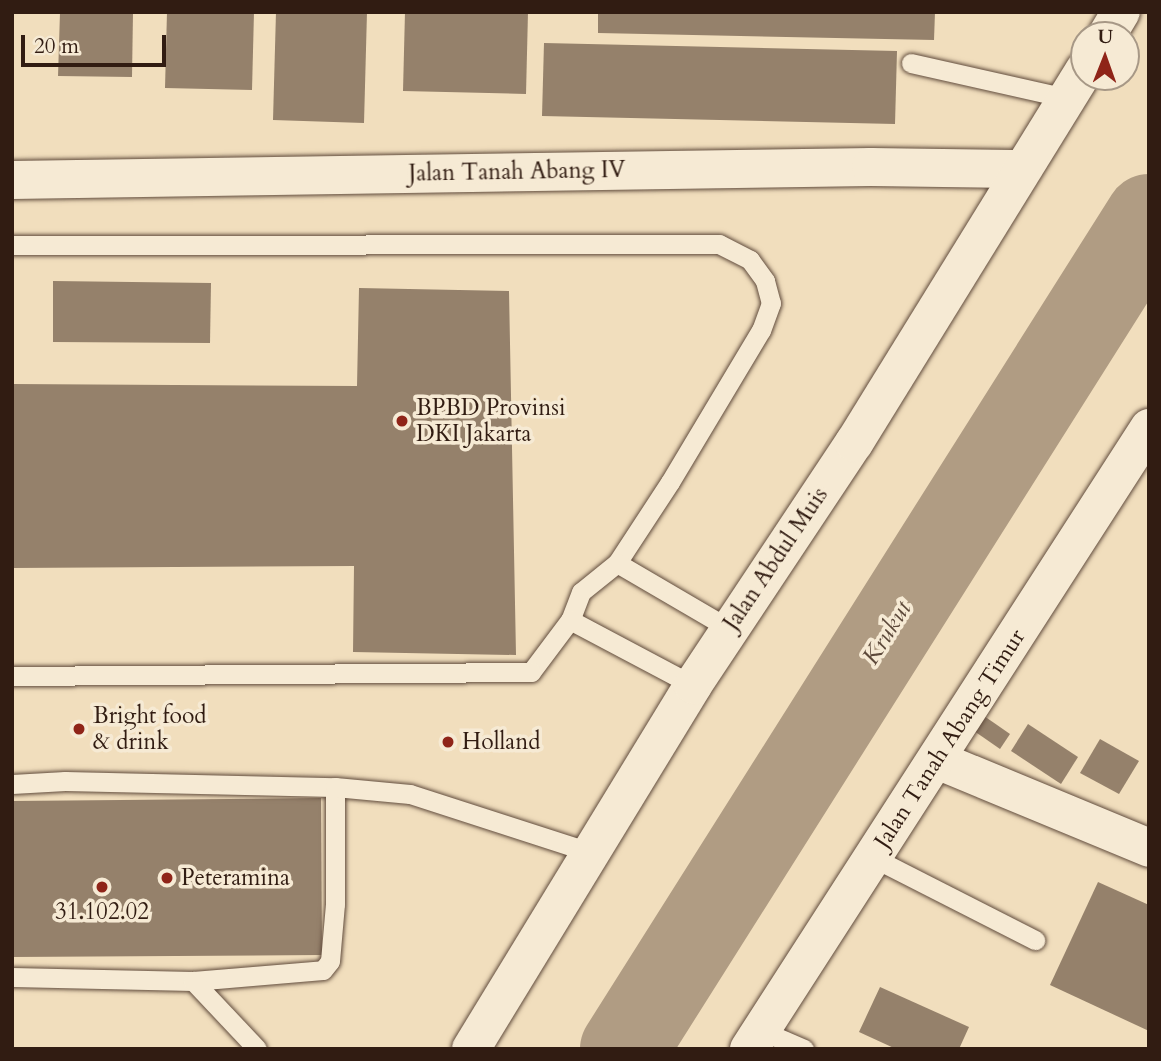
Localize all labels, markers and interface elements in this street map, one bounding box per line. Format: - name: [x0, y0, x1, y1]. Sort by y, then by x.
- scale bar: [24, 21, 170, 65]
- north arrow: [1070, 21, 1140, 91]
- text: U: [1097, 24, 1113, 50]
- text: 20 m: [34, 32, 79, 61]
- street label: Jalan Tanah Abang IV: [408, 156, 626, 188]
- place label: BPBD Provinsi DKI Jakarta: [416, 394, 565, 448]
- marker: BPBD Provinsi DKI Jakarta: [394, 413, 410, 429]
- street label: Jalan Abdul Muis: [718, 482, 834, 636]
- water label: Krukut: [856, 596, 918, 670]
- street label: Jalan Tanah Abang Timur: [869, 624, 1031, 854]
- place label: Bright food & drink: [93, 702, 207, 756]
- marker: Bright food & drink: [71, 721, 87, 737]
- place label: Holland: [462, 728, 541, 756]
- marker: Holland: [440, 734, 456, 750]
- place label: Peteramina: [181, 864, 290, 892]
- marker: Peteramina: [159, 870, 175, 886]
- marker: 31.102.02: [94, 879, 110, 895]
- place label: 31.102.02: [55, 898, 149, 926]

